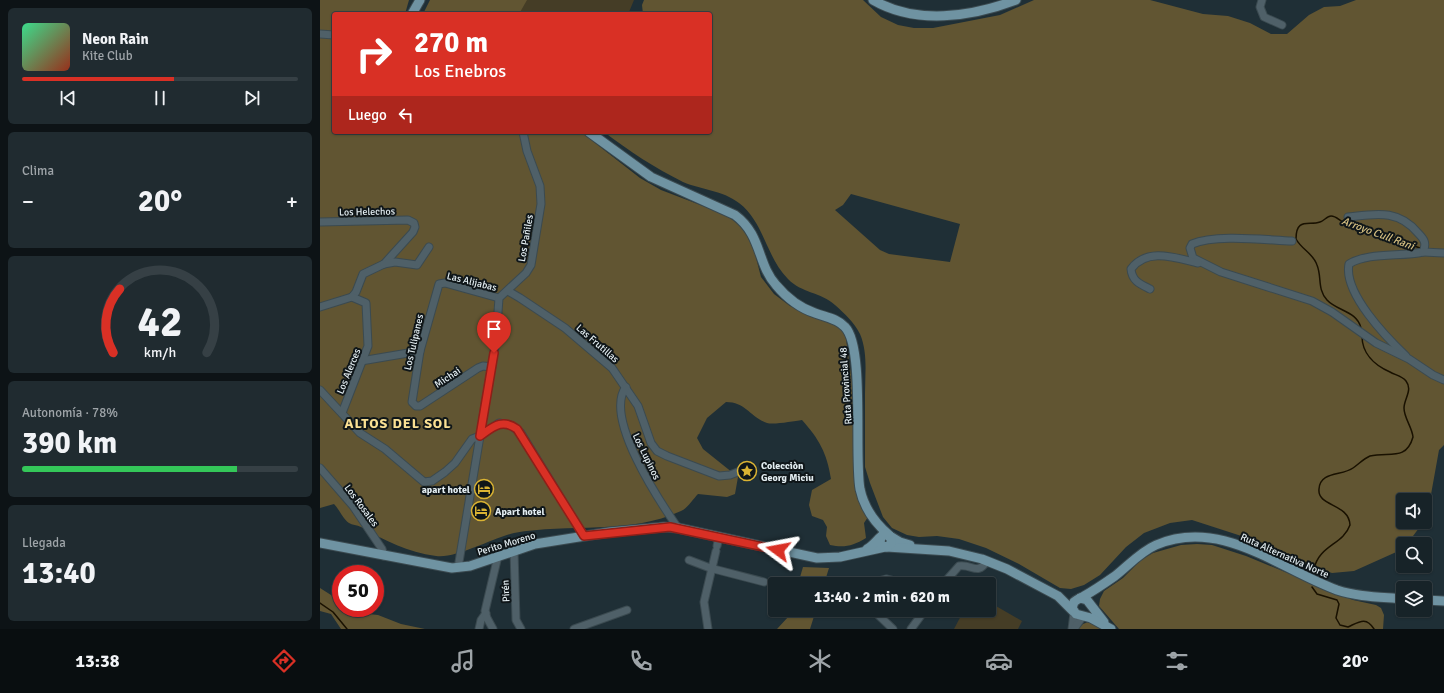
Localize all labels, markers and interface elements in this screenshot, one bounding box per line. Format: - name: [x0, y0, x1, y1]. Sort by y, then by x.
- text: 270 m: [414, 26, 488, 60]
- icon: right: [348, 28, 400, 80]
- text: Neon Rain: [82, 30, 149, 48]
- text: Kite Club: [82, 48, 133, 64]
- text: Los Enebros: [414, 60, 506, 82]
- icon: previous: [57, 87, 79, 109]
- icon: pause: [149, 87, 171, 109]
- icon: next: [241, 87, 263, 109]
- icon: left: [395, 104, 417, 126]
- text: Luego: [348, 106, 387, 124]
- text: Clima: [22, 163, 54, 179]
- text: 20°: [138, 183, 182, 220]
- text: −: [22, 188, 34, 215]
- text: +: [286, 188, 298, 215]
- street label: Los Helechos: [339, 206, 396, 218]
- street label: Los Pañiles: [516, 213, 536, 263]
- water label: Arroyo Cull Rani: [1340, 214, 1417, 253]
- street label: Las Alijabas: [446, 270, 499, 294]
- text: 42: [138, 296, 182, 347]
- street label: Los Tulipanes: [402, 312, 426, 371]
- pin: [477, 312, 511, 353]
- icon: arrive: [483, 318, 505, 340]
- street label: Las Frutillas: [574, 322, 622, 366]
- text: km/h: [144, 343, 176, 360]
- street label: Los Alerces: [334, 346, 364, 396]
- street label: Ruta Provincial 48: [837, 347, 855, 425]
- street label: Michai: [432, 365, 463, 391]
- text: Autonomía · 78%: [22, 405, 118, 421]
- district label: ALTOS DEL SOL: [344, 415, 452, 432]
- text: 390 km: [22, 425, 117, 462]
- street label: Los Lupinos: [630, 431, 663, 482]
- place icon: Colecciòn Georg Miciu: [736, 460, 758, 482]
- place label: Colecciòn Georg Miciu: [761, 460, 814, 484]
- hotel icon: apart hotel: [473, 478, 495, 500]
- street label: Los Rosales: [342, 482, 381, 529]
- place label: apart hotel: [422, 484, 470, 496]
- map controls: [1396, 493, 1432, 617]
- button: sound: [1396, 493, 1432, 529]
- hotel icon: Apart hotel: [470, 500, 492, 522]
- place label: Apart hotel: [495, 506, 545, 518]
- street label: Perito Moreno: [476, 529, 537, 558]
- position arrow: [757, 529, 799, 571]
- street label: Ruta Alternativa Norte: [1238, 531, 1331, 581]
- text: Llegada: [22, 535, 66, 551]
- button: search: [1396, 537, 1432, 573]
- text: 13:40: [22, 555, 96, 592]
- speed limit sign: 50: [332, 565, 384, 617]
- street label: Pirén: [500, 580, 512, 602]
- button: layers: [1396, 581, 1432, 617]
- text: 13:40 · 2 min · 620 m: [814, 588, 950, 606]
- icon: directions: [270, 647, 298, 675]
- icon: music: [449, 647, 477, 675]
- icon: phone: [627, 647, 655, 675]
- icon: climate: [806, 647, 834, 675]
- icon: car: [985, 647, 1013, 675]
- icon: filters: [1163, 647, 1191, 675]
- text: 13:38: [75, 650, 120, 672]
- text: 20°: [1342, 650, 1369, 672]

